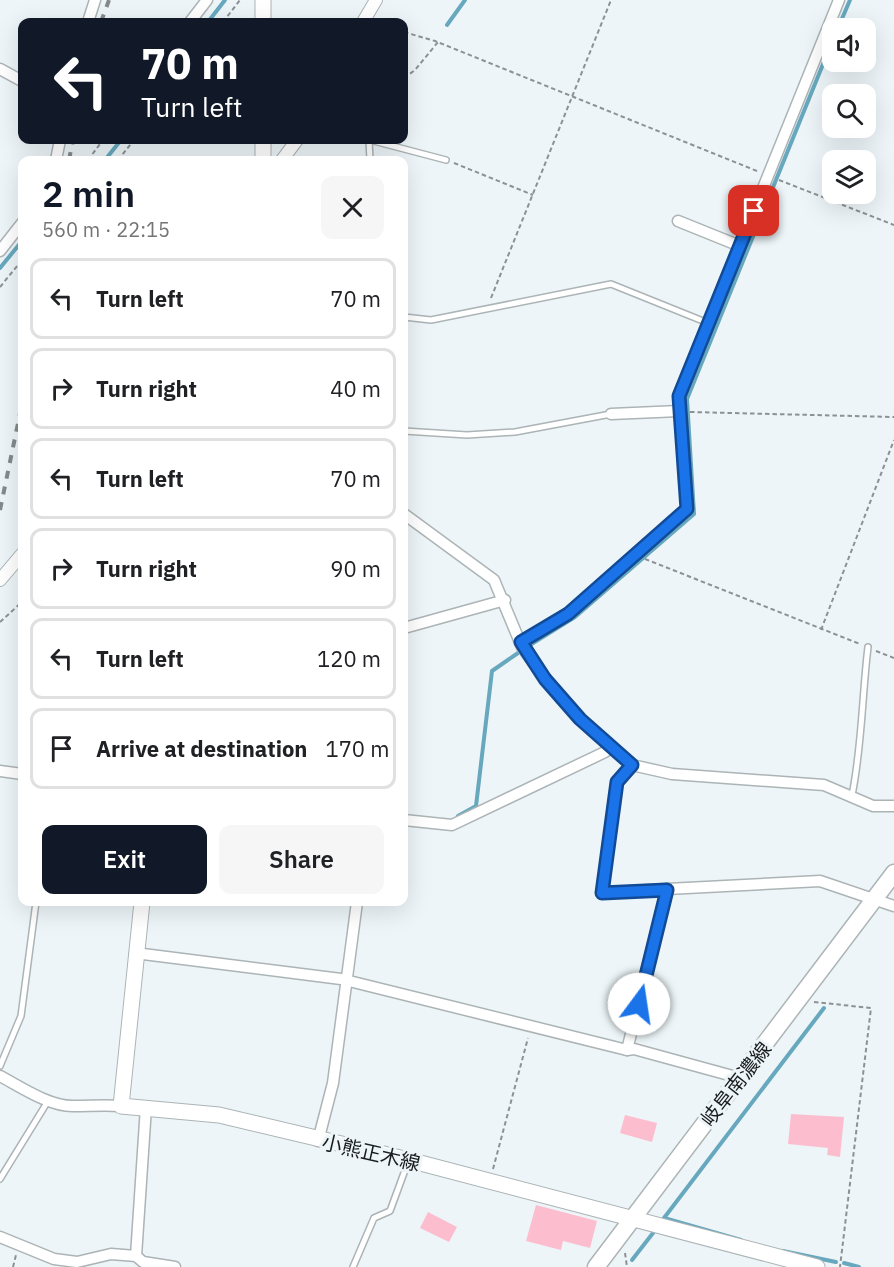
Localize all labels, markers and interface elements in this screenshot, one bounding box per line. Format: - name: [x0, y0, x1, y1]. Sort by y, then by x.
- map controls: [822, 18, 876, 204]
- button: sound: [822, 18, 876, 72]
- text: 70 m: [141, 36, 239, 91]
- icon: left: [42, 42, 120, 120]
- button: search: [822, 84, 876, 138]
- text: Turn left: [141, 89, 242, 124]
- button: layers: [822, 150, 876, 204]
- text: 2 min: [42, 170, 135, 217]
- button: close: [321, 176, 384, 239]
- pin: [728, 185, 779, 236]
- icon: arrive: [737, 194, 770, 227]
- text: 560 m · 22:15: [42, 216, 170, 243]
- icon: left: [45, 282, 78, 315]
- text: Turn left: [96, 284, 184, 313]
- text: 70 m: [330, 284, 381, 313]
- icon: right: [45, 372, 78, 405]
- text: Turn right: [96, 374, 197, 403]
- text: 40 m: [330, 374, 381, 403]
- icon: left: [45, 462, 78, 495]
- text: Turn left: [96, 464, 184, 493]
- text: 70 m: [330, 464, 381, 493]
- icon: right: [45, 552, 78, 585]
- text: Turn right: [96, 554, 197, 583]
- text: 90 m: [330, 554, 381, 583]
- icon: left: [45, 642, 78, 675]
- text: Turn left: [96, 644, 184, 673]
- text: 120 m: [317, 644, 381, 673]
- icon: arrive: [45, 732, 78, 765]
- text: Arrive at destination: [96, 734, 307, 763]
- text: 170 m: [325, 734, 389, 763]
- button: Exit: [42, 825, 207, 894]
- button: Share: [219, 825, 384, 894]
- position arrow: [607, 972, 671, 1036]
- street label: 岐阜南濃線: [694, 1036, 777, 1131]
- street label: 小熊正木線: [319, 1128, 423, 1177]

